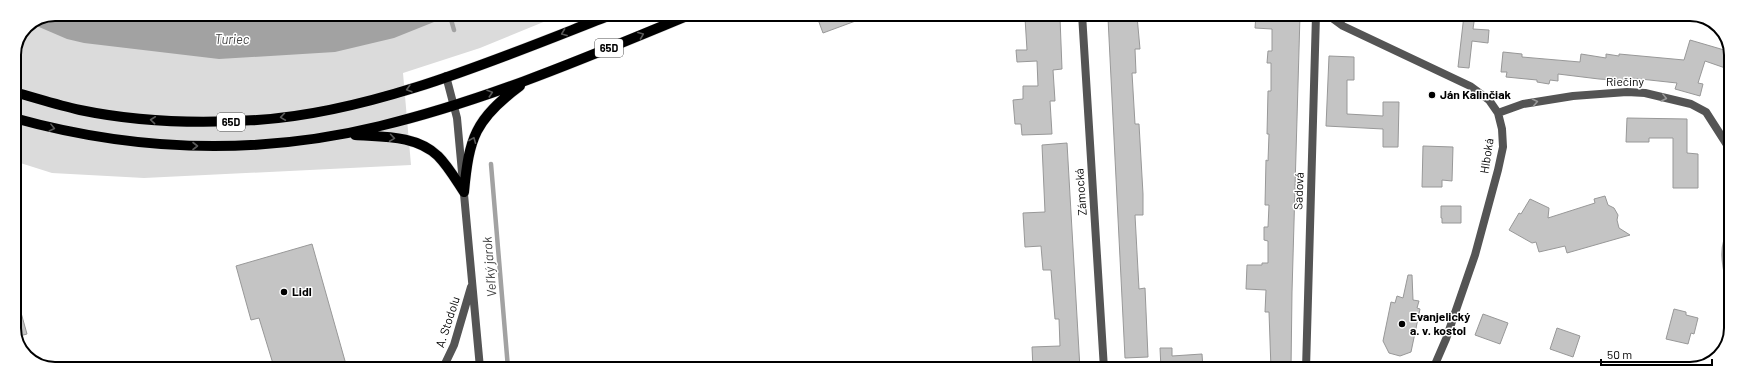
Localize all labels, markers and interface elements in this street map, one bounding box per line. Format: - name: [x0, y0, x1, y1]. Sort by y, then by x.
- one-way arrow: [560, 29, 567, 37]
- water label: Turiec: [215, 31, 250, 47]
- one-way arrow: [636, 32, 644, 40]
- road number: 65D: [595, 39, 623, 57]
- street label: Riečiny: [1606, 74, 1644, 88]
- one-way arrow: [406, 84, 413, 93]
- place label: Ján Kalinčiak: [1440, 87, 1512, 101]
- one-way arrow: [487, 89, 494, 98]
- marker: Ján Kalinčiak: [1427, 90, 1437, 100]
- one-way arrow: [1661, 93, 1667, 101]
- one-way arrow: [1532, 98, 1539, 106]
- one-way arrow: [280, 112, 286, 121]
- road number: 65D: [217, 113, 245, 131]
- one-way arrow: [150, 115, 156, 124]
- one-way arrow: [49, 123, 55, 131]
- one-way arrow: [389, 133, 395, 142]
- one-way arrow: [468, 137, 476, 144]
- street label: Hlboká: [1476, 137, 1496, 175]
- one-way arrow: [192, 142, 198, 151]
- street label: Zámocká: [1071, 168, 1089, 216]
- street label: Sadová: [1290, 172, 1306, 210]
- water label: Veľký jarok: [478, 236, 500, 298]
- place label: Lidl: [292, 284, 312, 298]
- marker: Lidl: [279, 287, 289, 297]
- street label: A. Stodolu: [432, 294, 462, 349]
- place label: Evanjelický a. v. kostol: [1410, 309, 1470, 337]
- marker: Evanjelický a. v. kostol: [1397, 319, 1407, 329]
- scale bar: [1601, 341, 1712, 367]
- text: 50 m: [1607, 347, 1632, 361]

